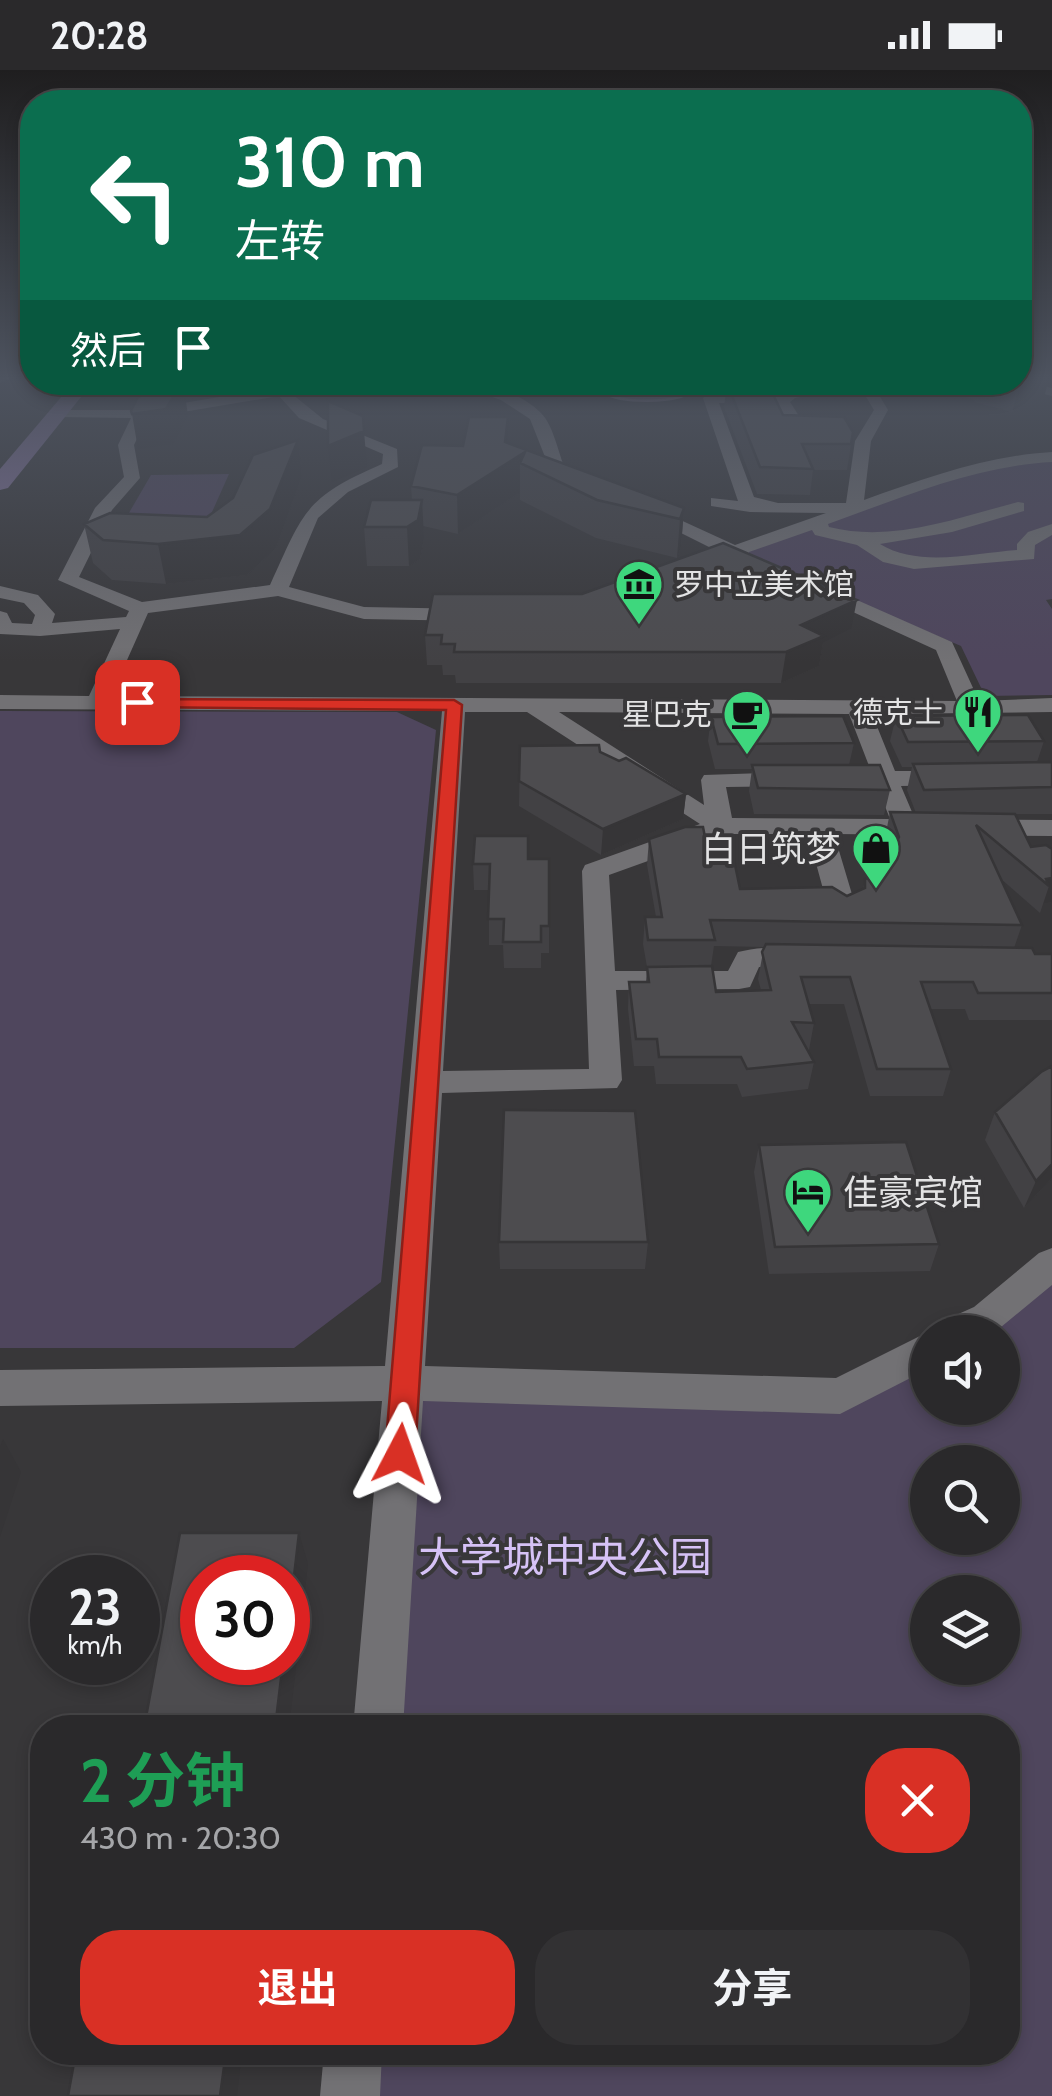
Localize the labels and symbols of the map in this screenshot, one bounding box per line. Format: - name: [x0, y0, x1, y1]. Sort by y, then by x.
- museum icon: 罗中立美术馆: [613, 558, 665, 626]
- place label: 罗中立美术馆: [674, 566, 854, 603]
- pin: [95, 660, 180, 745]
- restaurant icon: 德克士: [952, 686, 1004, 754]
- cafe icon: 星巴克: [721, 688, 773, 756]
- place label: 德克士: [853, 694, 943, 731]
- place label: 星巴克: [622, 696, 712, 733]
- shop icon: 白日筑梦: [850, 822, 902, 890]
- place label: 白日筑梦: [701, 827, 841, 870]
- hotel icon: 佳豪宾馆: [782, 1166, 834, 1234]
- place label: 佳豪宾馆: [843, 1171, 983, 1214]
- position arrow: [348, 1402, 452, 1506]
- park label: 大学城中央公园: [418, 1531, 712, 1583]
- speed limit sign: 30: [180, 1555, 310, 1685]

